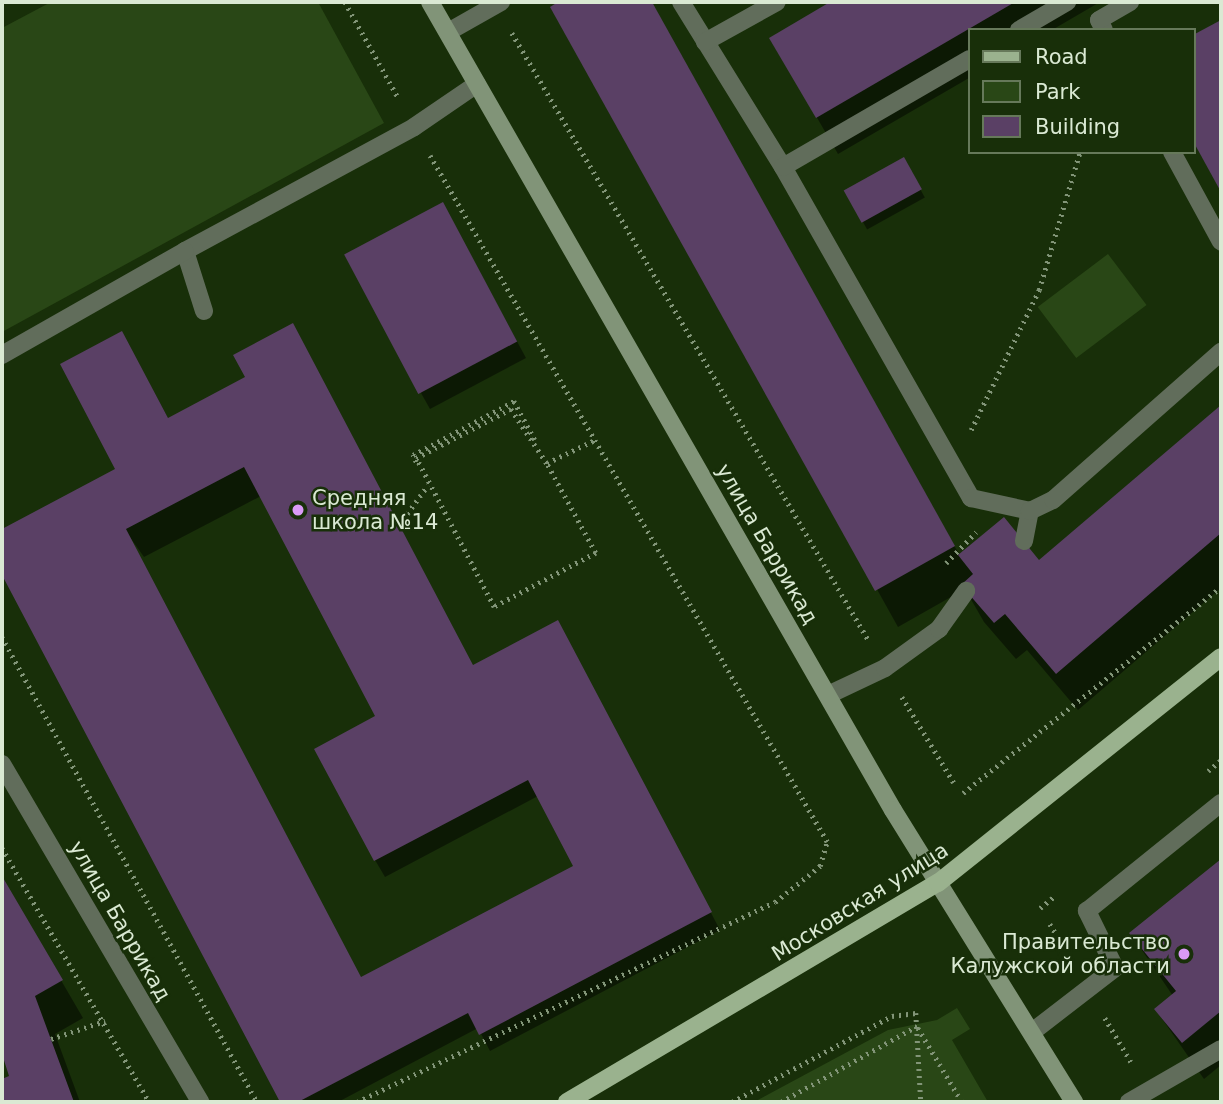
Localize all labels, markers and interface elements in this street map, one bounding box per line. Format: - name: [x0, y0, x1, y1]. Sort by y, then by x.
- legend: [968, 28, 1195, 154]
- text: Road: [1035, 45, 1088, 69]
- text: Park: [1035, 80, 1080, 104]
- text: Building: [1035, 115, 1120, 139]
- street label: улица Баррикад: [711, 459, 823, 629]
- place label: Средняя школа №14: [312, 485, 438, 535]
- marker: Средняя школа №14: [290, 502, 306, 518]
- street label: улица Баррикад: [64, 836, 176, 1006]
- street label: Московская улица: [767, 837, 953, 967]
- place label: Правительство Калужской области: [951, 929, 1170, 979]
- marker: Правительство Калужской области: [1176, 946, 1192, 962]

